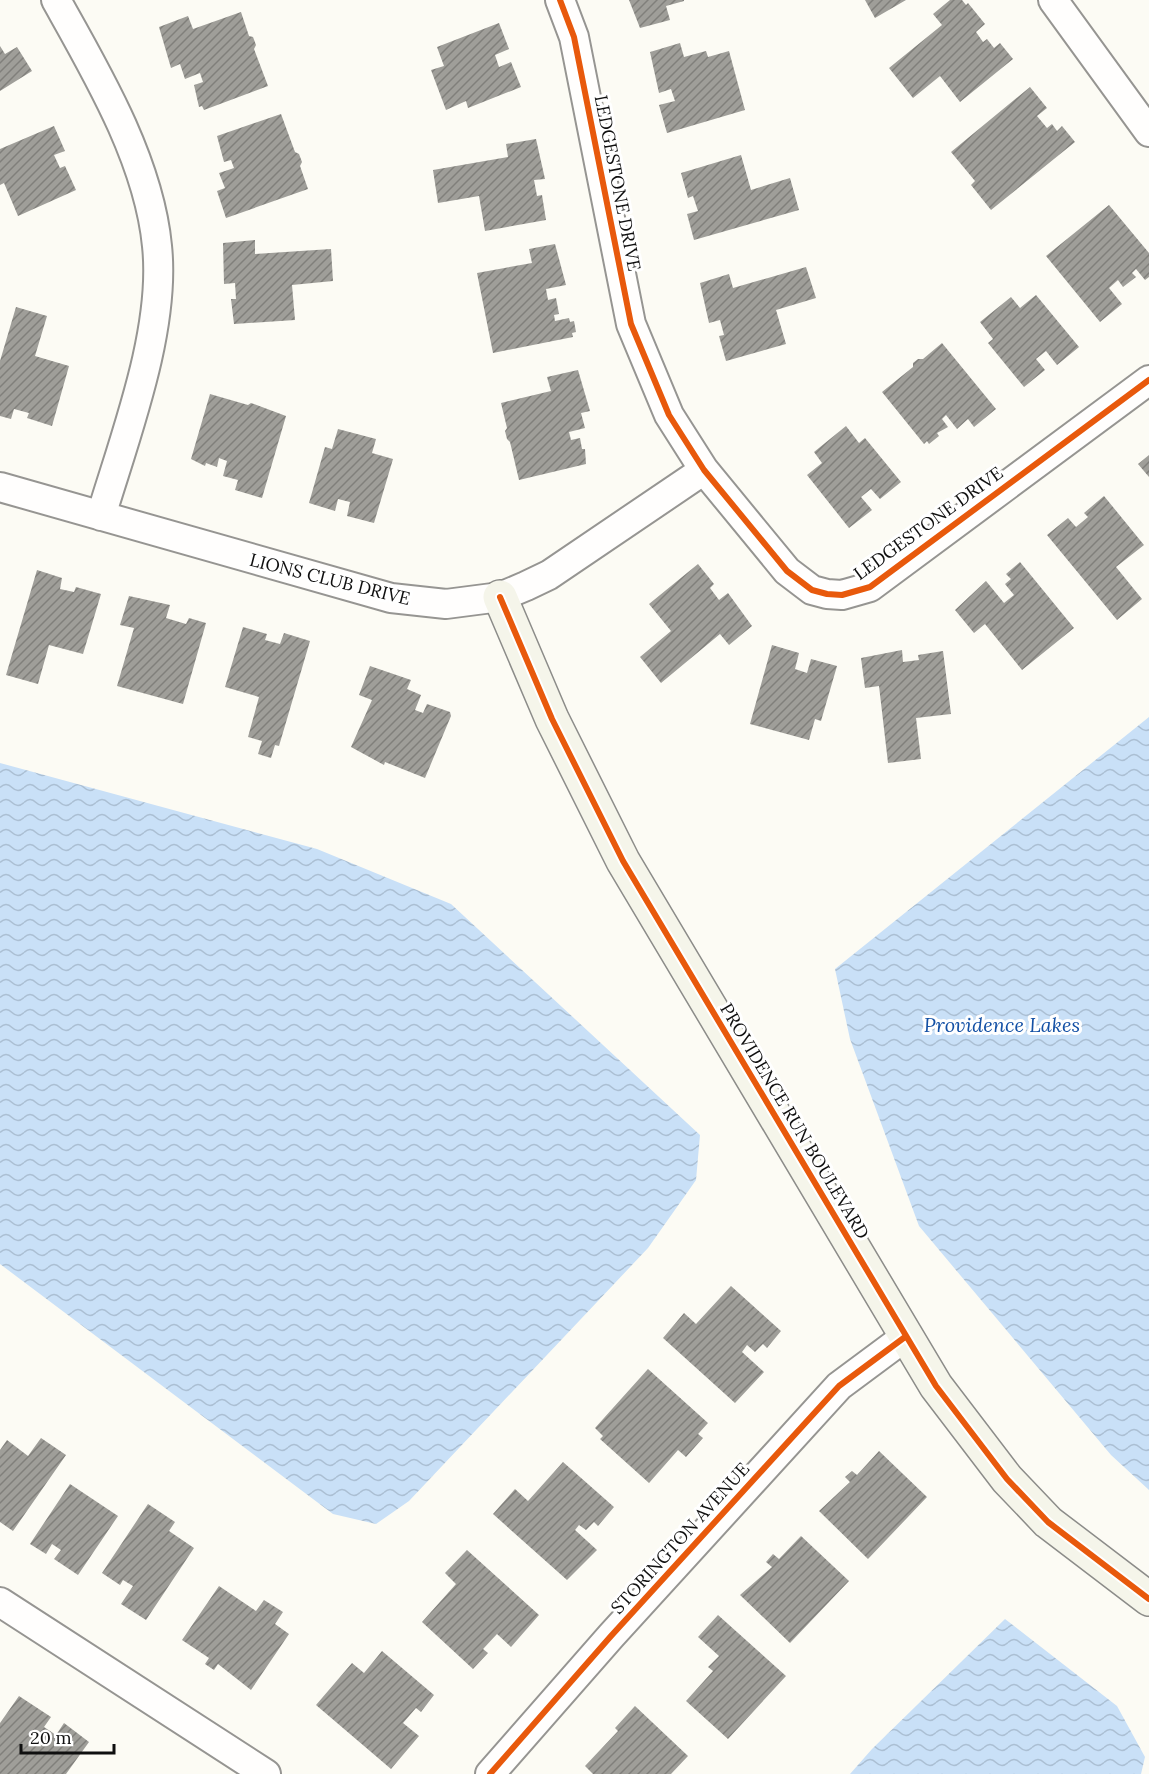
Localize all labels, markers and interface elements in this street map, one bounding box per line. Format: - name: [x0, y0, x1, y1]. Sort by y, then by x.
- street label: LEDGESTONE DRIVE: [590, 93, 646, 273]
- street label: LEDGESTONE DRIVE: [849, 461, 1007, 585]
- street label: LIONS CLUB DRIVE: [247, 548, 413, 610]
- street label: PROVIDENCE RUN BOULEVARD: [715, 999, 875, 1243]
- water label: Providence Lakes: [924, 1012, 1080, 1037]
- street label: STORINGTON AVENUE: [606, 1457, 754, 1619]
- scale bar: [21, 1717, 114, 1755]
- text: 20 m: [30, 1726, 72, 1749]

